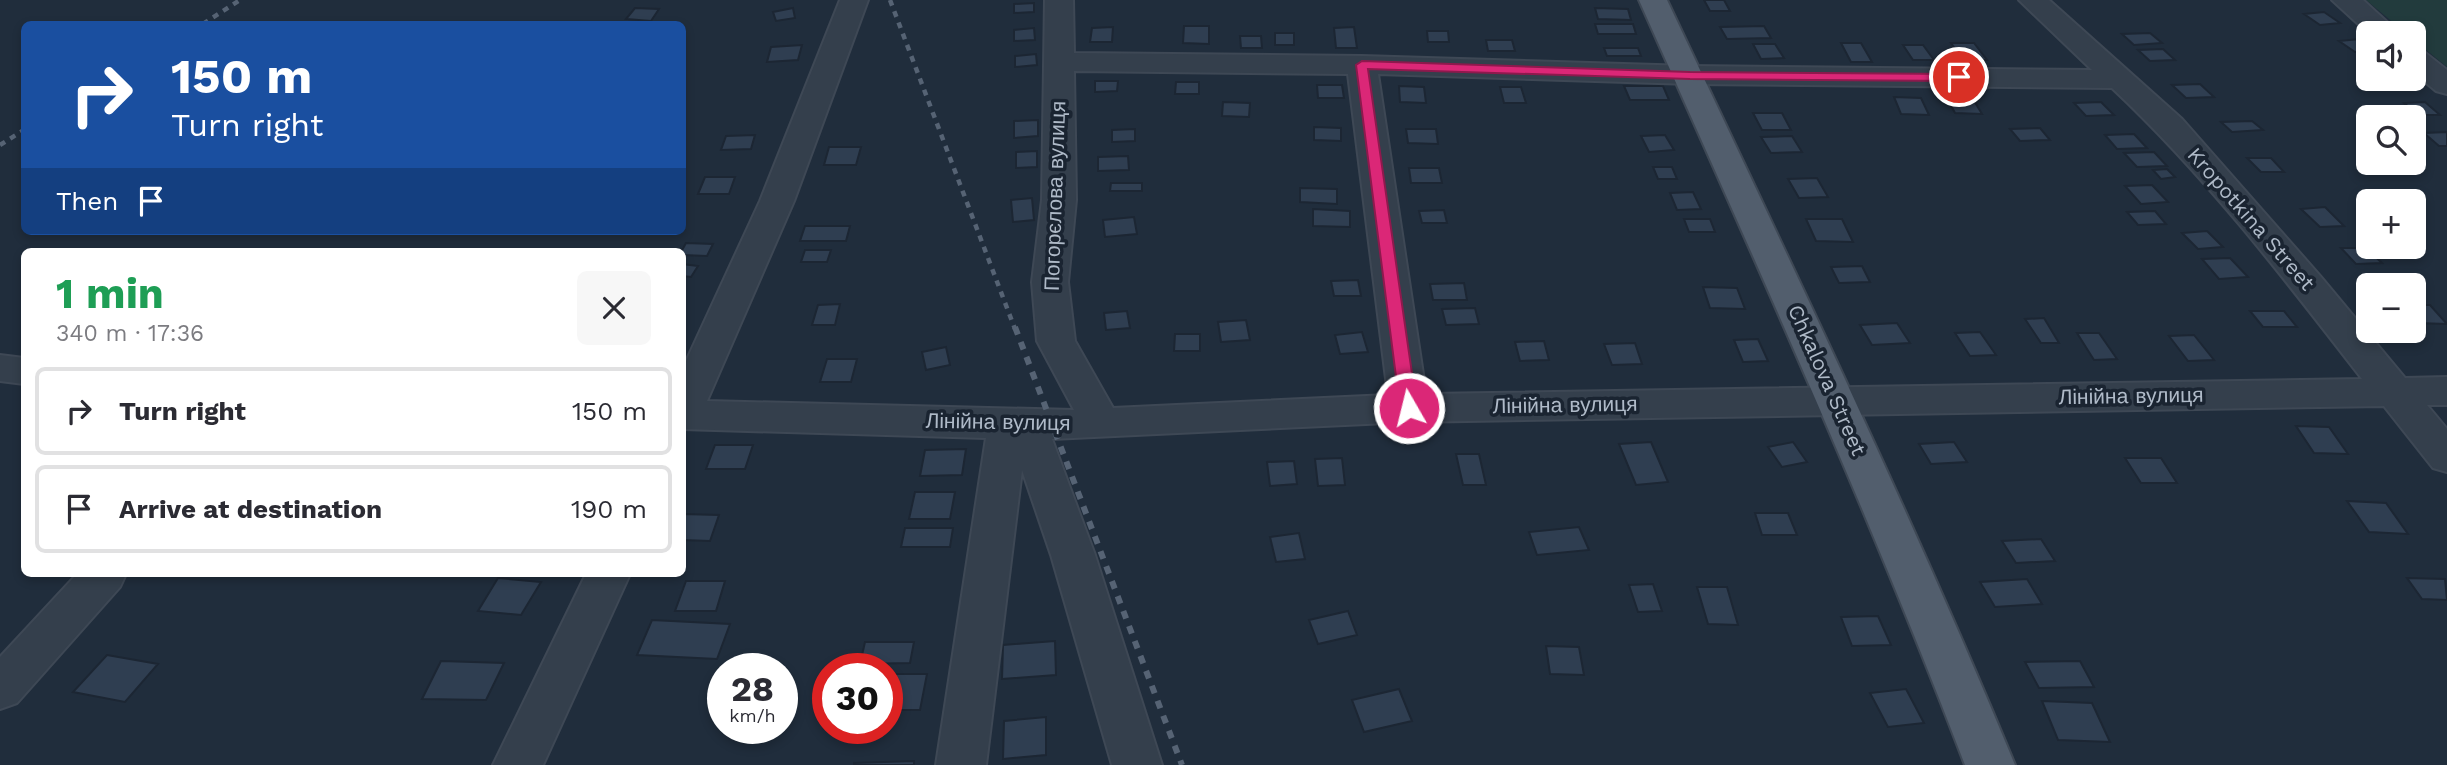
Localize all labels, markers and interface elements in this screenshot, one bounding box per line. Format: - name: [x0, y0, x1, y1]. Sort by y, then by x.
- map controls: [2356, 21, 2426, 343]
- button: sound: [2356, 21, 2426, 91]
- text: 150 m: [171, 47, 312, 105]
- pin: [1929, 47, 1989, 107]
- icon: right: [56, 49, 147, 140]
- icon: arrive: [1940, 58, 1978, 96]
- street label: Погорєлова вулиця: [1039, 101, 1070, 291]
- button: search: [2356, 105, 2426, 175]
- text: Turn right: [171, 106, 323, 144]
- street label: Kropotkina Street: [2182, 142, 2320, 295]
- icon: arrive: [132, 182, 170, 220]
- text: Then: [56, 186, 118, 216]
- button: +: [2356, 189, 2426, 259]
- text: 1 min: [56, 269, 164, 318]
- button: close: [577, 271, 651, 345]
- button: −: [2356, 273, 2426, 343]
- street label: Chkalova Street: [1783, 301, 1872, 459]
- text: 340 m · 17:36: [56, 320, 204, 347]
- position arrow: [1372, 371, 1446, 445]
- street label: Лінійна вулиця: [2058, 382, 2204, 409]
- street label: Лінійна вулиця: [1492, 391, 1638, 418]
- icon: right: [60, 392, 98, 430]
- text: Turn right: [119, 396, 246, 426]
- text: 150 m: [572, 396, 647, 426]
- street label: Лінійна вулиця: [925, 408, 1071, 435]
- icon: arrive: [60, 490, 98, 528]
- text: Arrive at destination: [119, 494, 382, 524]
- text: 190 m: [571, 494, 647, 524]
- speed limit sign: 30: [812, 653, 903, 744]
- text: 28: [731, 668, 774, 710]
- text: km/h: [729, 705, 776, 726]

